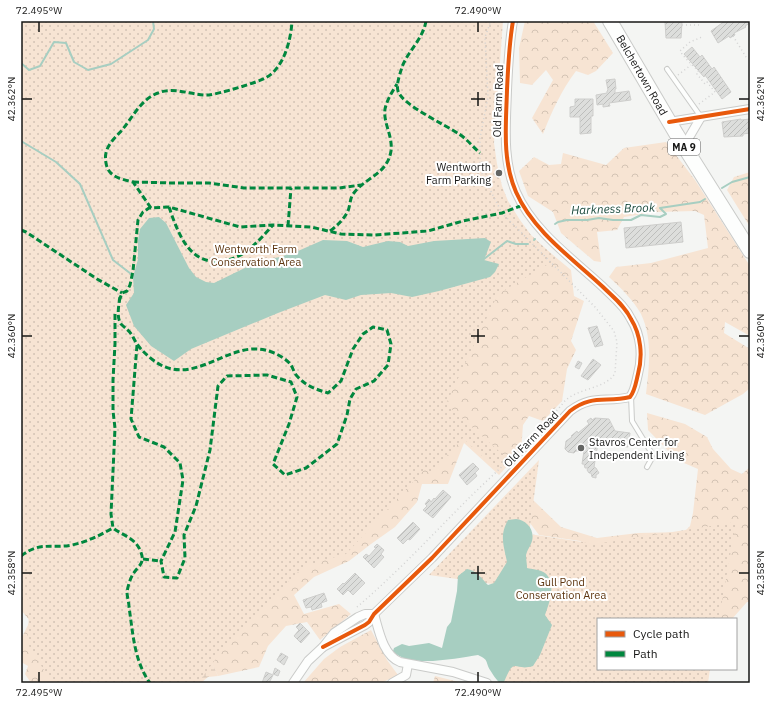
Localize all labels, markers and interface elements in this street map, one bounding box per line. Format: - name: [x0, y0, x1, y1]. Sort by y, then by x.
- text: 72.495°W: [16, 4, 62, 17]
- text: 72.490°W: [455, 4, 501, 17]
- street label: Belchertown Road: [613, 32, 671, 118]
- street label: Old Farm Road: [490, 64, 506, 138]
- text: 42.362°N: [5, 77, 18, 121]
- text: 42.362°N: [754, 77, 767, 121]
- road number: MA 9: [668, 139, 700, 155]
- place label: Wentworth Farm Parking: [426, 160, 491, 187]
- marker: Wentworth Farm Parking: [494, 168, 504, 178]
- water label: Harkness Brook: [571, 200, 656, 217]
- park label: Wentworth Farm Conservation Area: [211, 242, 301, 269]
- text: 42.360°N: [5, 314, 18, 358]
- text: 42.360°N: [754, 314, 767, 358]
- street label: Old Farm Road: [501, 408, 561, 470]
- place label: Stavros Center for Independent Living: [589, 435, 685, 462]
- marker: Stavros Center for Independent Living: [576, 443, 586, 453]
- text: 42.358°N: [5, 551, 18, 595]
- text: 42.358°N: [754, 551, 767, 595]
- park label: Gull Pond Conservation Area: [516, 575, 606, 602]
- legend: [597, 618, 737, 670]
- text: Cycle path: [633, 626, 690, 641]
- text: Path: [633, 646, 658, 661]
- text: 72.495°W: [16, 686, 62, 699]
- text: 72.490°W: [455, 686, 501, 699]

